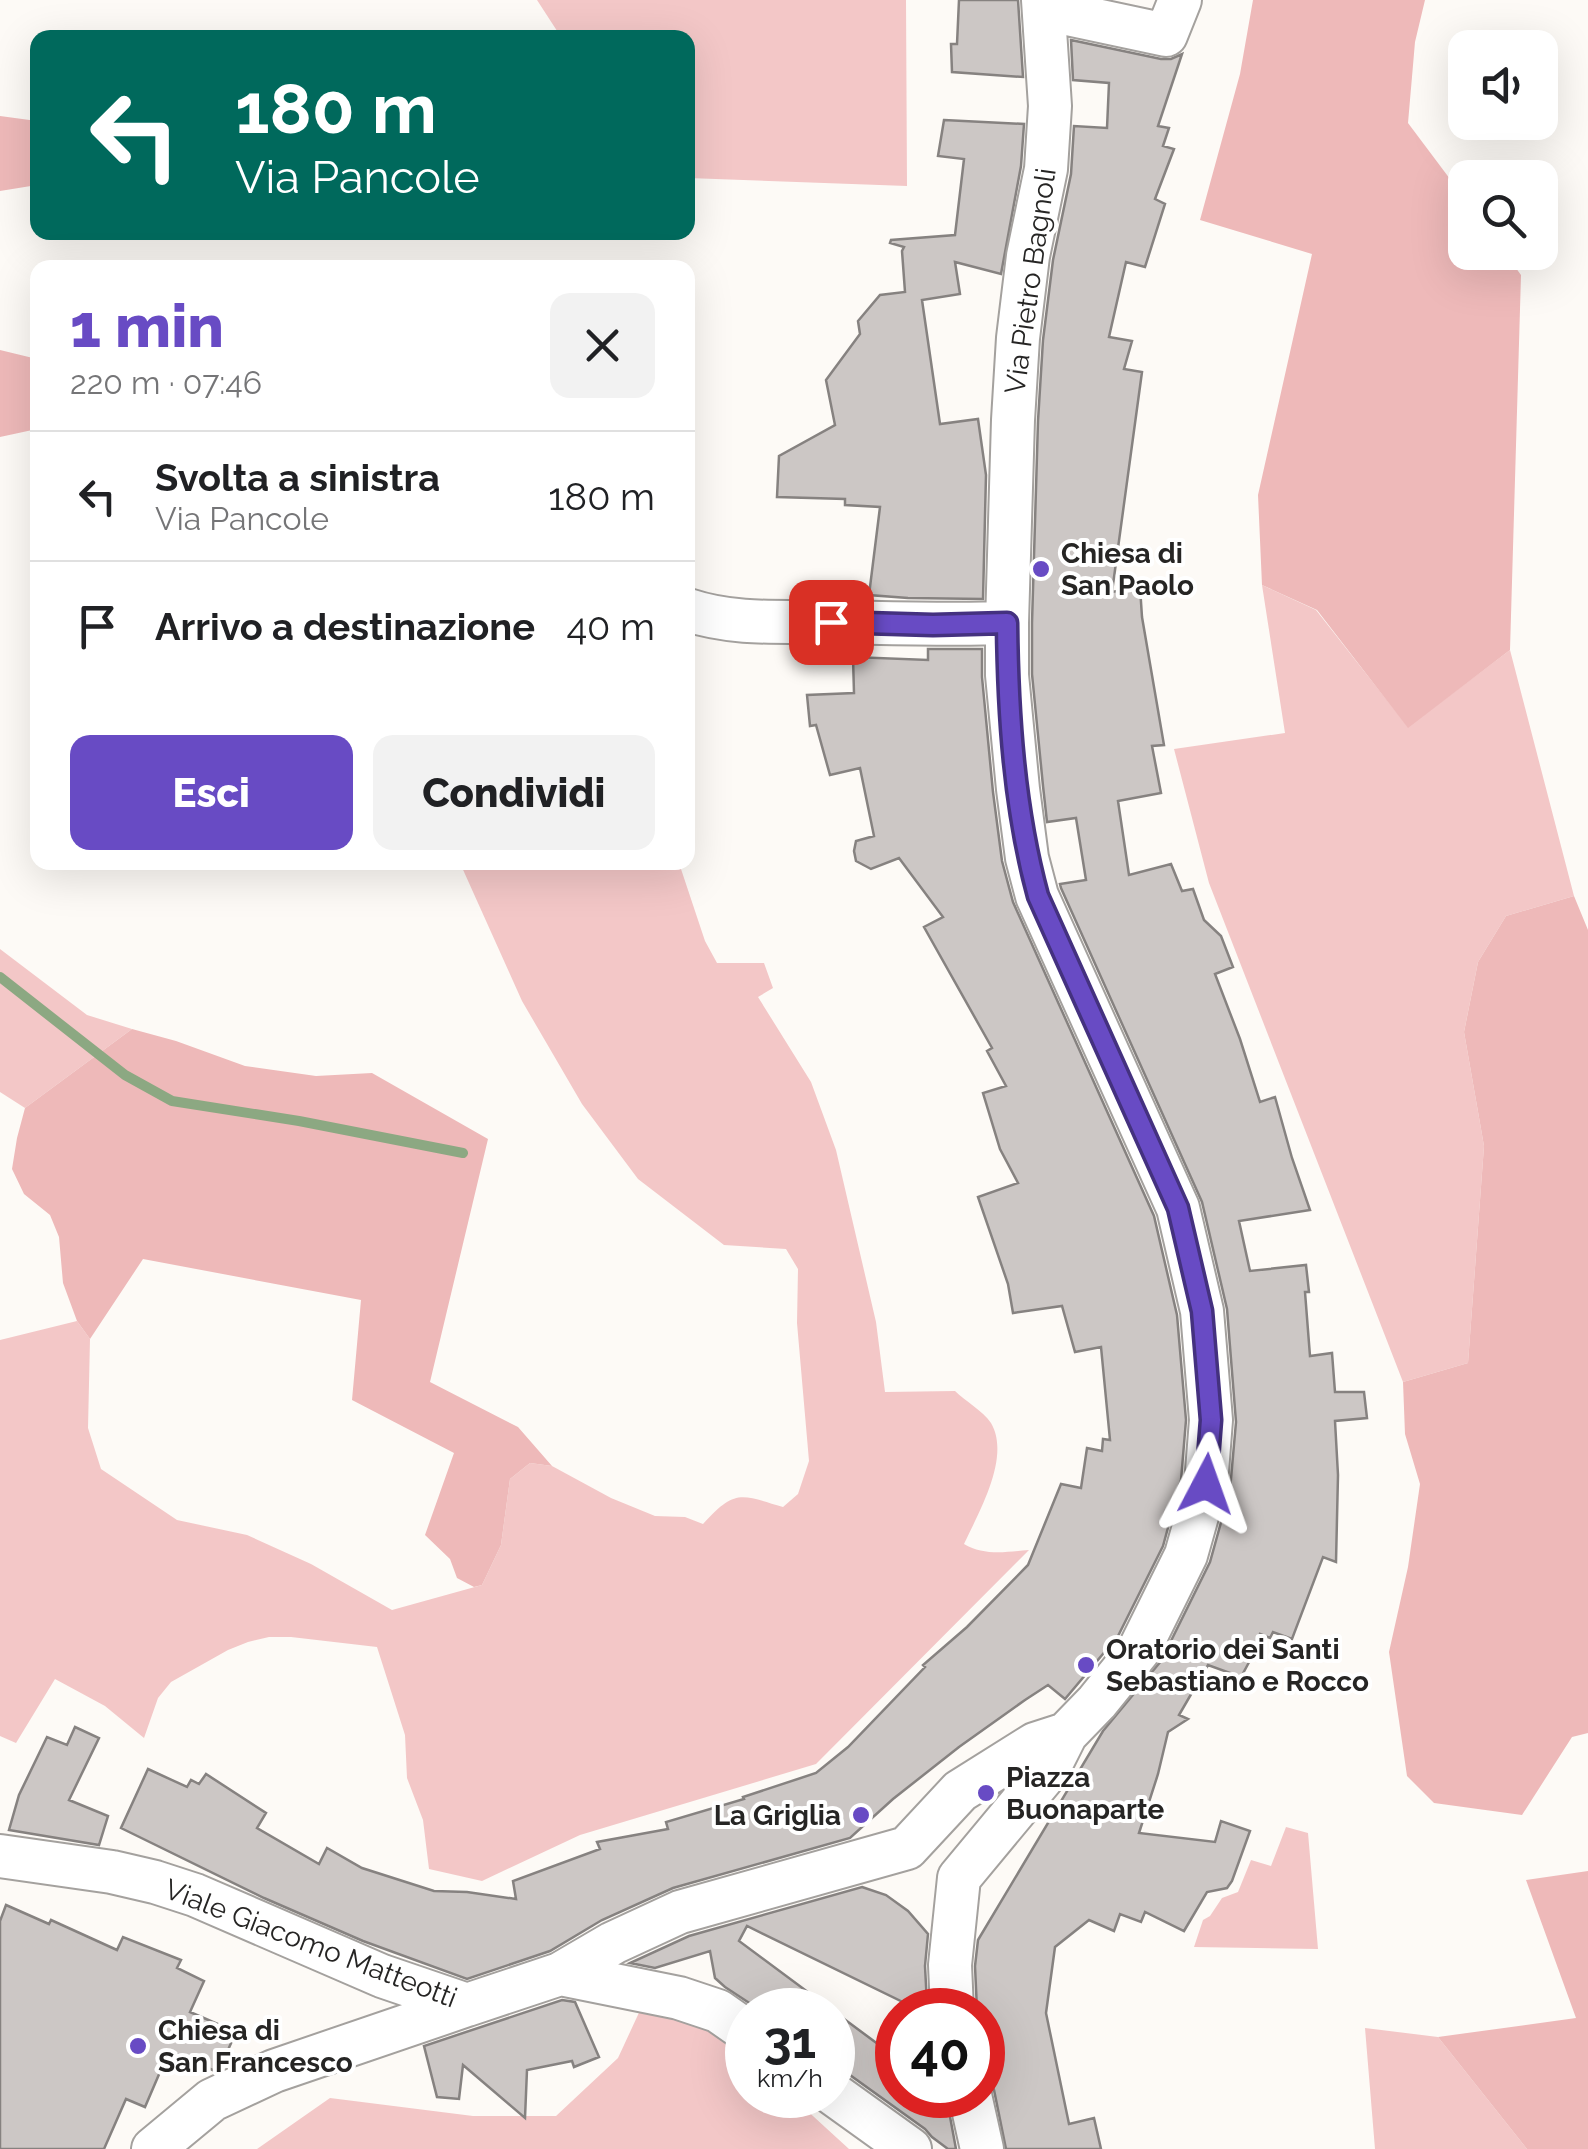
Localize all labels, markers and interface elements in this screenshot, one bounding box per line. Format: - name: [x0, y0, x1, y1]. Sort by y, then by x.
- map controls: [1448, 30, 1558, 270]
- button: sound: [1448, 30, 1558, 140]
- text: 180 m: [235, 67, 437, 149]
- icon: left: [70, 70, 200, 200]
- text: Via Pancole: [235, 151, 480, 204]
- button: search: [1448, 160, 1558, 270]
- street label: Via Pietro Bagnoli: [998, 166, 1063, 396]
- text: 1 min: [70, 291, 224, 361]
- button: close: [550, 293, 655, 398]
- text: 220 m · 07:46: [70, 364, 262, 401]
- text: Svolta a sinistra: [155, 455, 440, 500]
- icon: left: [70, 469, 125, 524]
- text: 180 m: [548, 474, 655, 519]
- text: Via Pancole: [155, 500, 329, 537]
- place label: Chiesa di San Paolo: [1061, 537, 1194, 602]
- marker: Chiesa di San Paolo: [1030, 558, 1052, 580]
- pin: [789, 580, 874, 665]
- icon: arrive: [804, 595, 859, 650]
- icon: arrive: [70, 599, 125, 654]
- text: Arrivo a destinazione: [155, 604, 535, 649]
- text: 40 m: [566, 604, 655, 649]
- button: Esci: [70, 735, 353, 850]
- button: Condividi: [373, 735, 655, 850]
- position arrow: [1154, 1432, 1258, 1536]
- place label: Oratorio dei Santi Sebastiano e Rocco: [1106, 1633, 1369, 1698]
- marker: Oratorio dei Santi Sebastiano e Rocco: [1075, 1654, 1097, 1676]
- place label: Piazza Buonaparte: [1006, 1761, 1164, 1826]
- marker: Piazza Buonaparte: [975, 1782, 997, 1804]
- place label: La Griglia: [714, 1799, 841, 1832]
- marker: La Griglia: [850, 1804, 872, 1826]
- street label: Viale Giacomo Matteotti: [160, 1872, 462, 2014]
- speed limit sign: 40: [875, 1988, 1005, 2118]
- text: 31: [764, 2011, 816, 2070]
- place label: Chiesa di San Francesco: [158, 2014, 353, 2079]
- marker: Chiesa di San Francesco: [127, 2035, 149, 2057]
- text: km/h: [757, 2063, 823, 2093]

